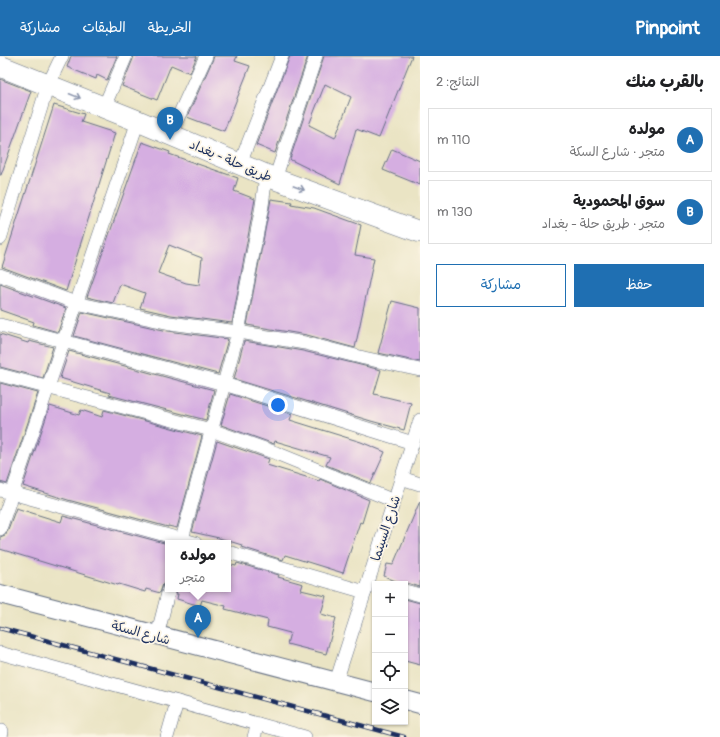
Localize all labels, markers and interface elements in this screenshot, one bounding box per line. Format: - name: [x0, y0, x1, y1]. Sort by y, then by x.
- text: Pinpoint: [635, 16, 700, 40]
- text: مشاركة: [20, 19, 60, 36]
- text: الطبقات: [82, 19, 126, 36]
- text: الخريطة: [148, 19, 191, 36]
- text: بالقرب منك: [626, 71, 704, 92]
- text: النتائج: 2: [436, 74, 480, 90]
- one-way arrow: [69, 93, 81, 100]
- pin: B: [157, 107, 183, 140]
- text: مولده: [629, 120, 665, 139]
- text: 110 m: [437, 132, 470, 148]
- text: A: [686, 132, 694, 148]
- street label: طريق حلة - بغداد: [187, 136, 274, 185]
- text: متجر · شارع السكة: [570, 144, 665, 160]
- one-way arrow: [293, 184, 305, 192]
- text: سوق المحمودية: [573, 192, 665, 211]
- text: 130 m: [437, 204, 473, 220]
- text: B: [686, 204, 694, 220]
- text: متجر · طريق حلة - بغداد: [542, 216, 665, 232]
- button: مشاركة: [436, 264, 566, 307]
- button: حفظ: [574, 264, 704, 307]
- your location: [268, 395, 288, 415]
- street label: شارع السينما: [368, 493, 405, 563]
- popup: [165, 540, 231, 592]
- text: مولده: [180, 546, 216, 565]
- text: متجر: [180, 570, 205, 586]
- map controls: [372, 581, 408, 725]
- button: +: [372, 581, 408, 617]
- pin: A: [185, 605, 211, 638]
- street label: شارع السكة: [109, 617, 172, 649]
- button: −: [372, 617, 408, 653]
- button: locate: [372, 653, 408, 689]
- button: layers: [372, 689, 408, 725]

